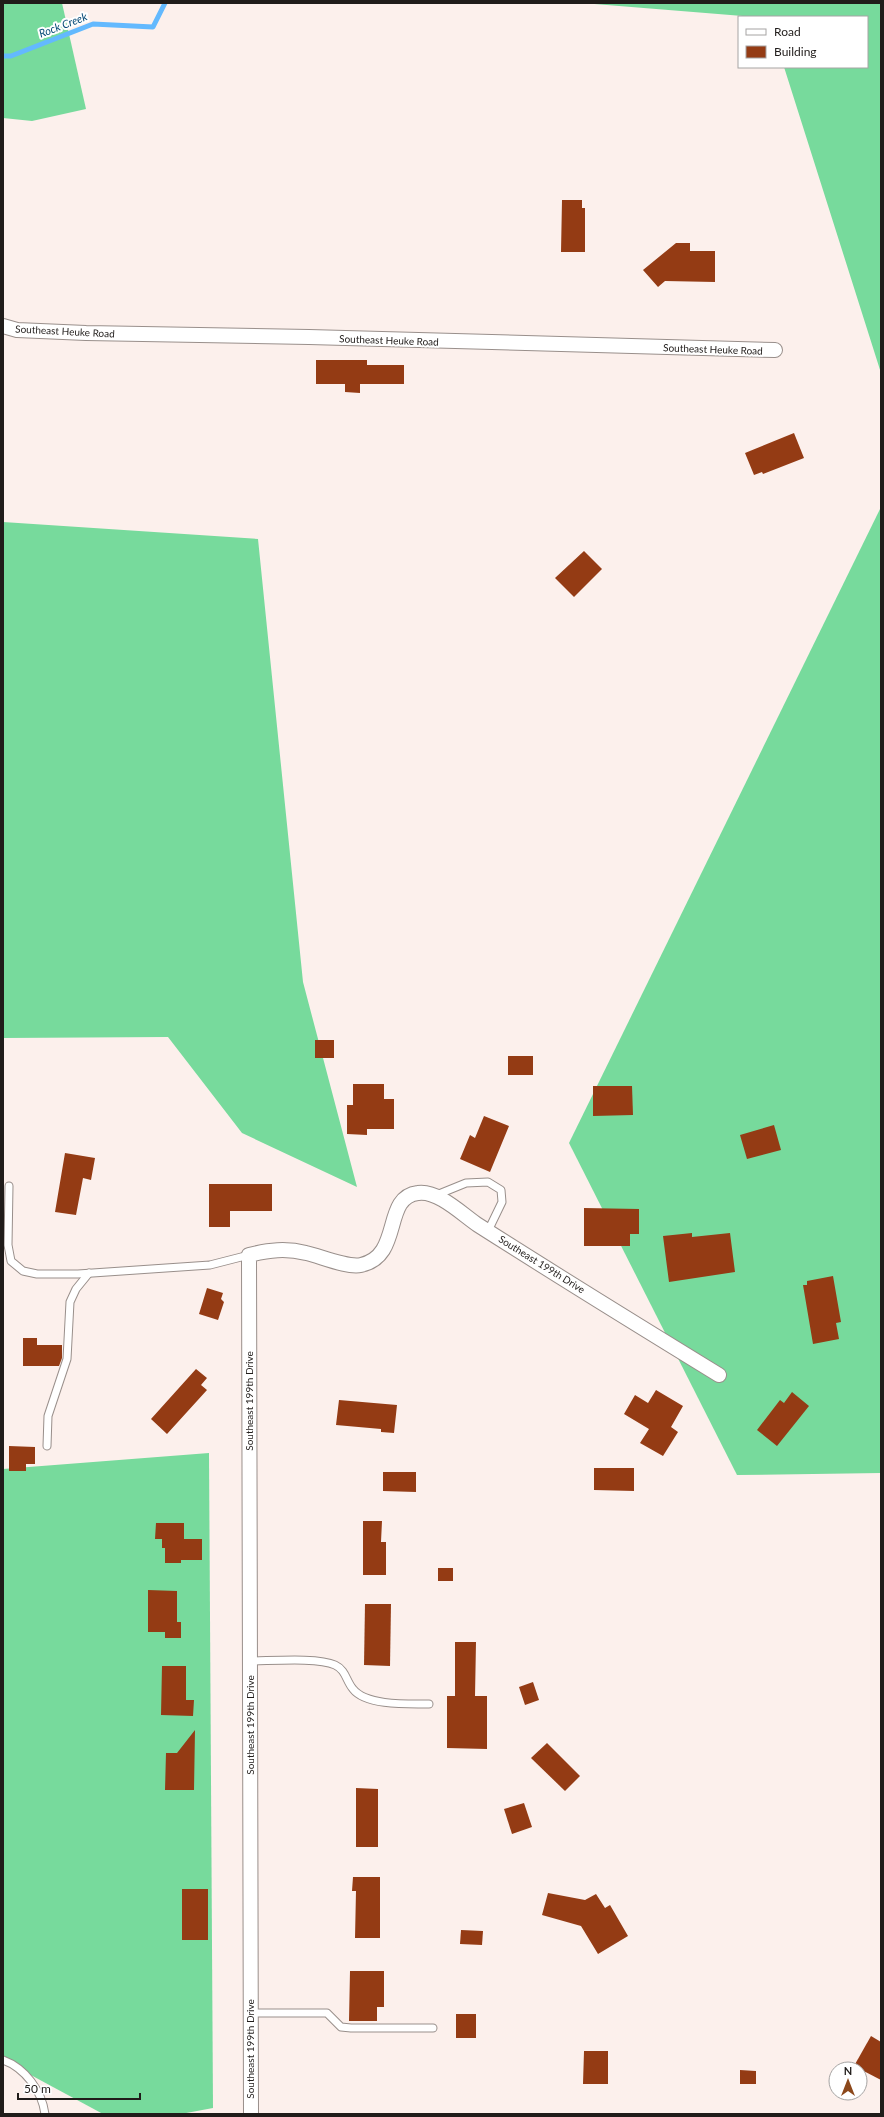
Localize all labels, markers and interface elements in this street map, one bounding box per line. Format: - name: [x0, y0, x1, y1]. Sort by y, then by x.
- water label: Rock Creek: [37, 9, 90, 40]
- legend: [738, 16, 868, 68]
- text: Road: [774, 24, 801, 39]
- text: Building: [774, 44, 817, 59]
- street label: Southeast Heuke Road: [15, 322, 115, 340]
- street label: Southeast Heuke Road: [339, 332, 439, 348]
- street label: Southeast Heuke Road: [663, 341, 763, 357]
- street label: Southeast 199th Drive: [497, 1233, 587, 1295]
- street label: Southeast 199th Drive: [243, 1351, 255, 1451]
- street label: Southeast 199th Drive: [244, 1675, 256, 1775]
- street label: Southeast 199th Drive: [244, 1999, 256, 2099]
- north arrow: [828, 2061, 868, 2101]
- text: N: [844, 2064, 852, 2077]
- scale bar: [18, 2075, 140, 2101]
- text: 50 m: [24, 2081, 51, 2096]

